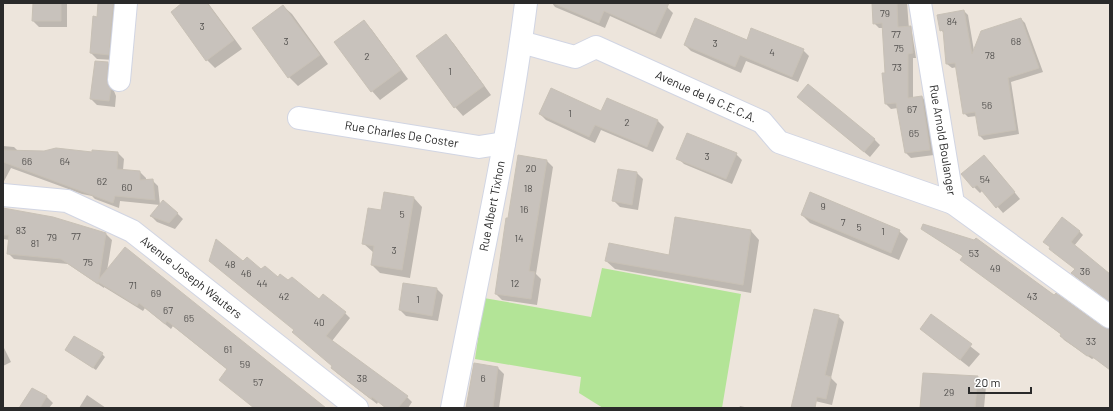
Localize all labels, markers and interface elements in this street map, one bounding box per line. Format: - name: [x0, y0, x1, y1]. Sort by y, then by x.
- house number: 79: [880, 7, 890, 19]
- house number: 84: [947, 15, 957, 27]
- house number: 3: [199, 20, 205, 32]
- house number: 77: [891, 28, 901, 40]
- house number: 3: [283, 35, 289, 47]
- house number: 68: [1011, 35, 1021, 47]
- house number: 3: [712, 37, 718, 49]
- house number: 75: [894, 42, 904, 54]
- house number: 4: [769, 46, 775, 58]
- house number: 78: [985, 49, 995, 61]
- house number: 2: [364, 50, 370, 62]
- house number: 73: [892, 61, 902, 73]
- house number: 1: [448, 65, 452, 77]
- street label: Avenue de la C.E.C.A.: [654, 67, 759, 125]
- street label: Rue Arnold Boulanger: [928, 84, 960, 197]
- house number: 56: [982, 99, 992, 111]
- house number: 67: [907, 103, 917, 115]
- house number: 1: [568, 107, 572, 119]
- house number: 2: [624, 116, 630, 128]
- street label: Rue Charles De Coster: [344, 118, 460, 150]
- house number: 65: [909, 127, 919, 139]
- house number: 3: [704, 150, 710, 162]
- house number: 66: [22, 155, 32, 167]
- house number: 64: [60, 155, 70, 167]
- street label: Rue Albert Tixhon: [476, 159, 507, 252]
- house number: 20: [525, 162, 537, 174]
- house number: 54: [980, 173, 990, 185]
- house number: 62: [97, 175, 107, 187]
- house number: 60: [122, 181, 132, 193]
- house number: 18: [524, 182, 532, 194]
- house number: 9: [820, 200, 826, 212]
- house number: 16: [520, 203, 528, 215]
- house number: 5: [399, 208, 405, 220]
- house number: 7: [841, 216, 846, 228]
- house number: 5: [856, 221, 862, 233]
- house number: 83: [16, 224, 26, 236]
- house number: 1: [881, 225, 885, 237]
- house number: 77: [71, 230, 81, 242]
- house number: 79: [47, 231, 57, 243]
- house number: 14: [514, 232, 524, 244]
- street label: Avenue Joseph Wauters: [138, 233, 245, 321]
- house number: 81: [31, 237, 39, 249]
- house number: 3: [391, 244, 397, 256]
- house number: 53: [969, 247, 979, 259]
- house number: 75: [83, 256, 93, 268]
- house number: 48: [225, 258, 235, 270]
- house number: 49: [990, 262, 1000, 274]
- house number: 36: [1080, 265, 1090, 277]
- house number: 46: [241, 267, 251, 279]
- house number: 44: [256, 277, 268, 289]
- house number: 12: [511, 277, 519, 289]
- house number: 71: [129, 279, 137, 291]
- house number: 69: [151, 287, 161, 299]
- house number: 42: [279, 290, 289, 302]
- house number: 43: [1027, 290, 1037, 302]
- house number: 1: [416, 293, 420, 305]
- house number: 67: [163, 304, 173, 316]
- house number: 65: [184, 312, 194, 324]
- house number: 40: [313, 316, 325, 328]
- house number: 33: [1086, 335, 1096, 347]
- house number: 61: [224, 343, 232, 355]
- house number: 59: [240, 358, 250, 370]
- scale bar: [969, 369, 1031, 395]
- house number: 38: [357, 372, 367, 384]
- house number: 6: [480, 372, 486, 384]
- text: 20 m: [975, 375, 1001, 389]
- house number: 57: [253, 376, 263, 388]
- house number: 29: [944, 386, 954, 398]

